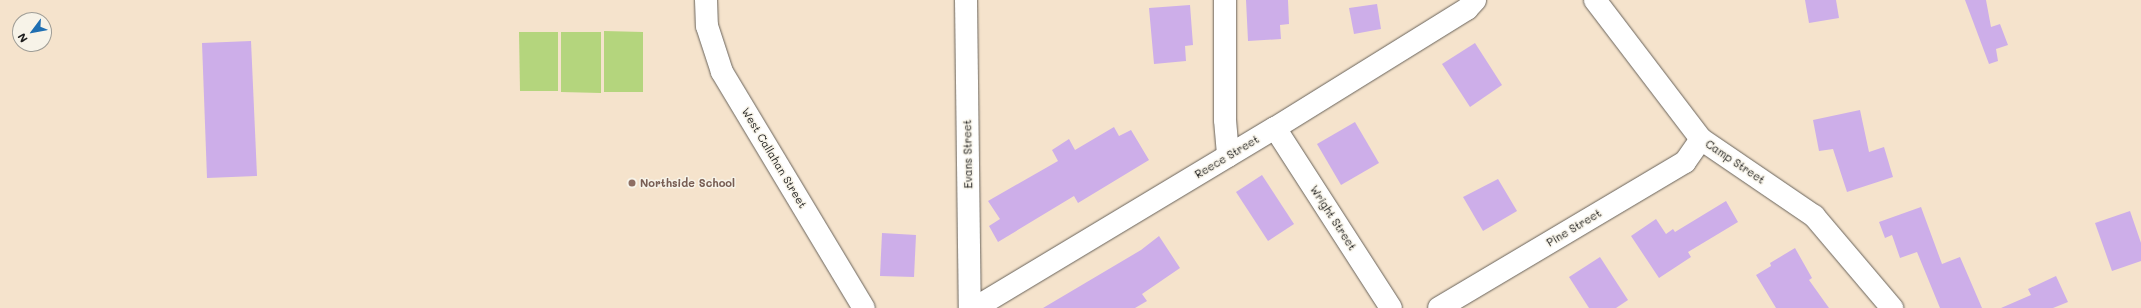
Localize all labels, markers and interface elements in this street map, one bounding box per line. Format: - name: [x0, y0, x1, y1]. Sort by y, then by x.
- north arrow: [12, 12, 52, 52]
- text: N: [14, 31, 31, 46]
- street label: West Callahan Street: [739, 105, 809, 211]
- street label: Evans Street: [961, 119, 975, 189]
- street label: Reece Street: [1193, 133, 1261, 181]
- street label: Camp Street: [1703, 137, 1767, 187]
- place label: Northside School: [640, 176, 735, 190]
- marker: Northside School: [627, 178, 637, 188]
- street label: Wright Street: [1307, 183, 1359, 253]
- street label: Pine Street: [1544, 206, 1604, 250]

